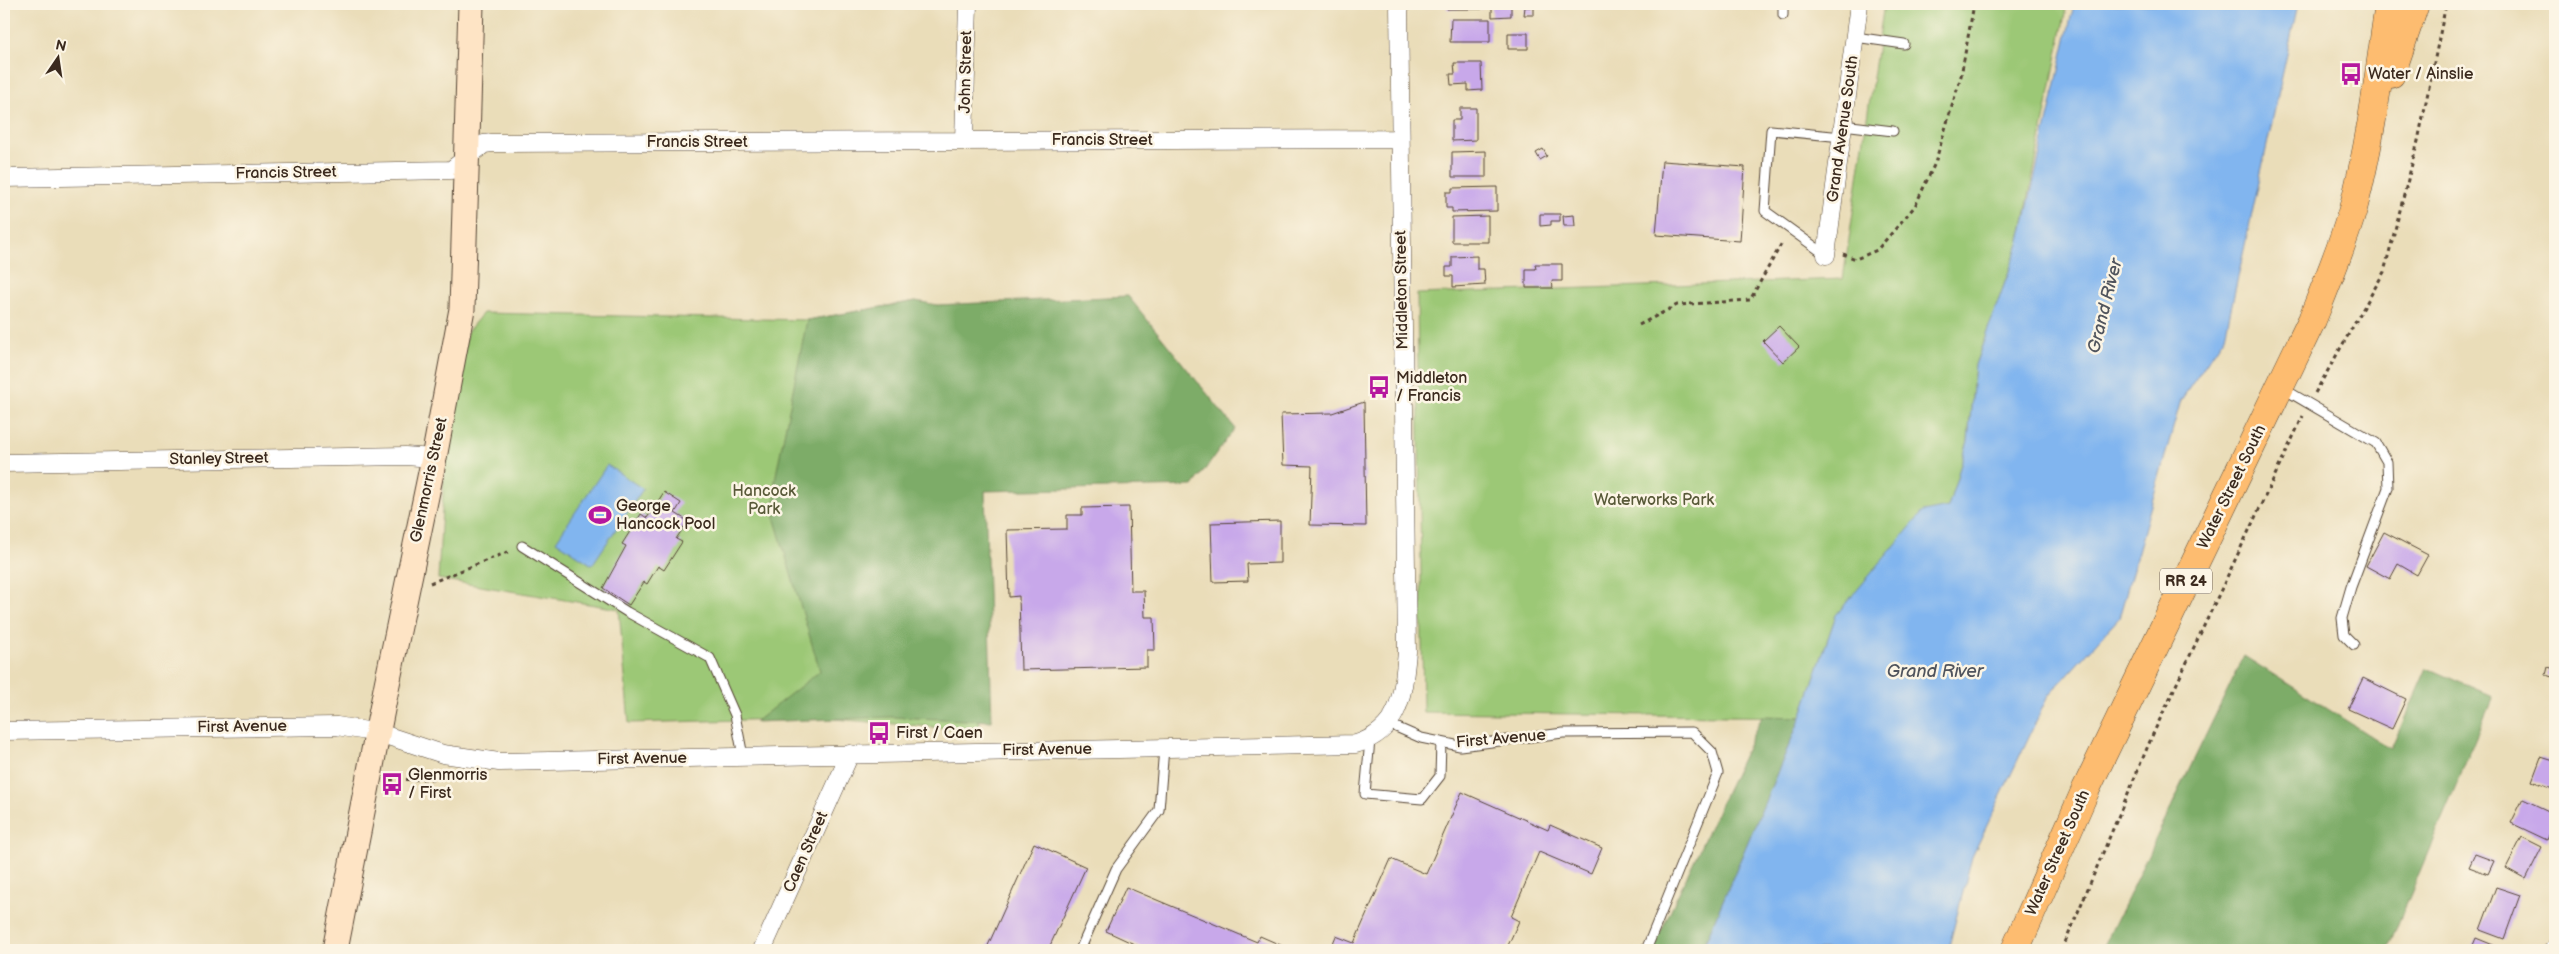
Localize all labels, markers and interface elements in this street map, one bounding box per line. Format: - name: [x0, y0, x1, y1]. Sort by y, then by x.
- street label: John Street: [956, 30, 976, 114]
- north arrow: [32, 32, 82, 82]
- text: N: [54, 36, 68, 55]
- street label: Grand Avenue South: [1823, 54, 1863, 204]
- bus stop icon: Water / Ainslie: [2338, 61, 2364, 87]
- place label: Water / Ainslie: [2368, 65, 2474, 84]
- street label: Francis Street: [1051, 131, 1153, 150]
- street label: Francis Street: [646, 133, 748, 152]
- street label: Francis Street: [235, 163, 337, 183]
- street label: Middleton Street: [1391, 230, 1413, 350]
- water label: Grand River: [2083, 255, 2127, 355]
- place label: Middleton / Francis: [1396, 369, 1467, 406]
- bus stop icon: Middleton / Francis: [1366, 374, 1392, 400]
- street label: Glenmorris Street: [406, 416, 452, 544]
- street label: Water Street South: [2194, 422, 2270, 552]
- street label: Stanley Street: [169, 449, 269, 469]
- park label: Hancock Park: [732, 482, 796, 519]
- park label: Waterworks Park: [1594, 491, 1714, 510]
- place label: George Hancock Pool: [616, 497, 715, 534]
- sports icon: George Hancock Pool: [587, 502, 613, 528]
- road number: RR 24: [2160, 568, 2212, 594]
- water label: Grand River: [1887, 661, 1985, 682]
- street label: First Avenue: [197, 717, 288, 737]
- bus stop icon: First / Caen: [866, 720, 892, 746]
- place label: First / Caen: [896, 724, 983, 743]
- street label: First Avenue: [1455, 726, 1547, 752]
- street label: First Avenue: [1002, 740, 1093, 760]
- street label: First Avenue: [597, 749, 688, 769]
- place label: Glenmorris / First: [408, 766, 488, 803]
- bus stop icon: Glenmorris / First: [379, 771, 405, 797]
- street label: Water Street South: [2022, 787, 2094, 919]
- street label: Caen Street: [780, 808, 832, 896]

